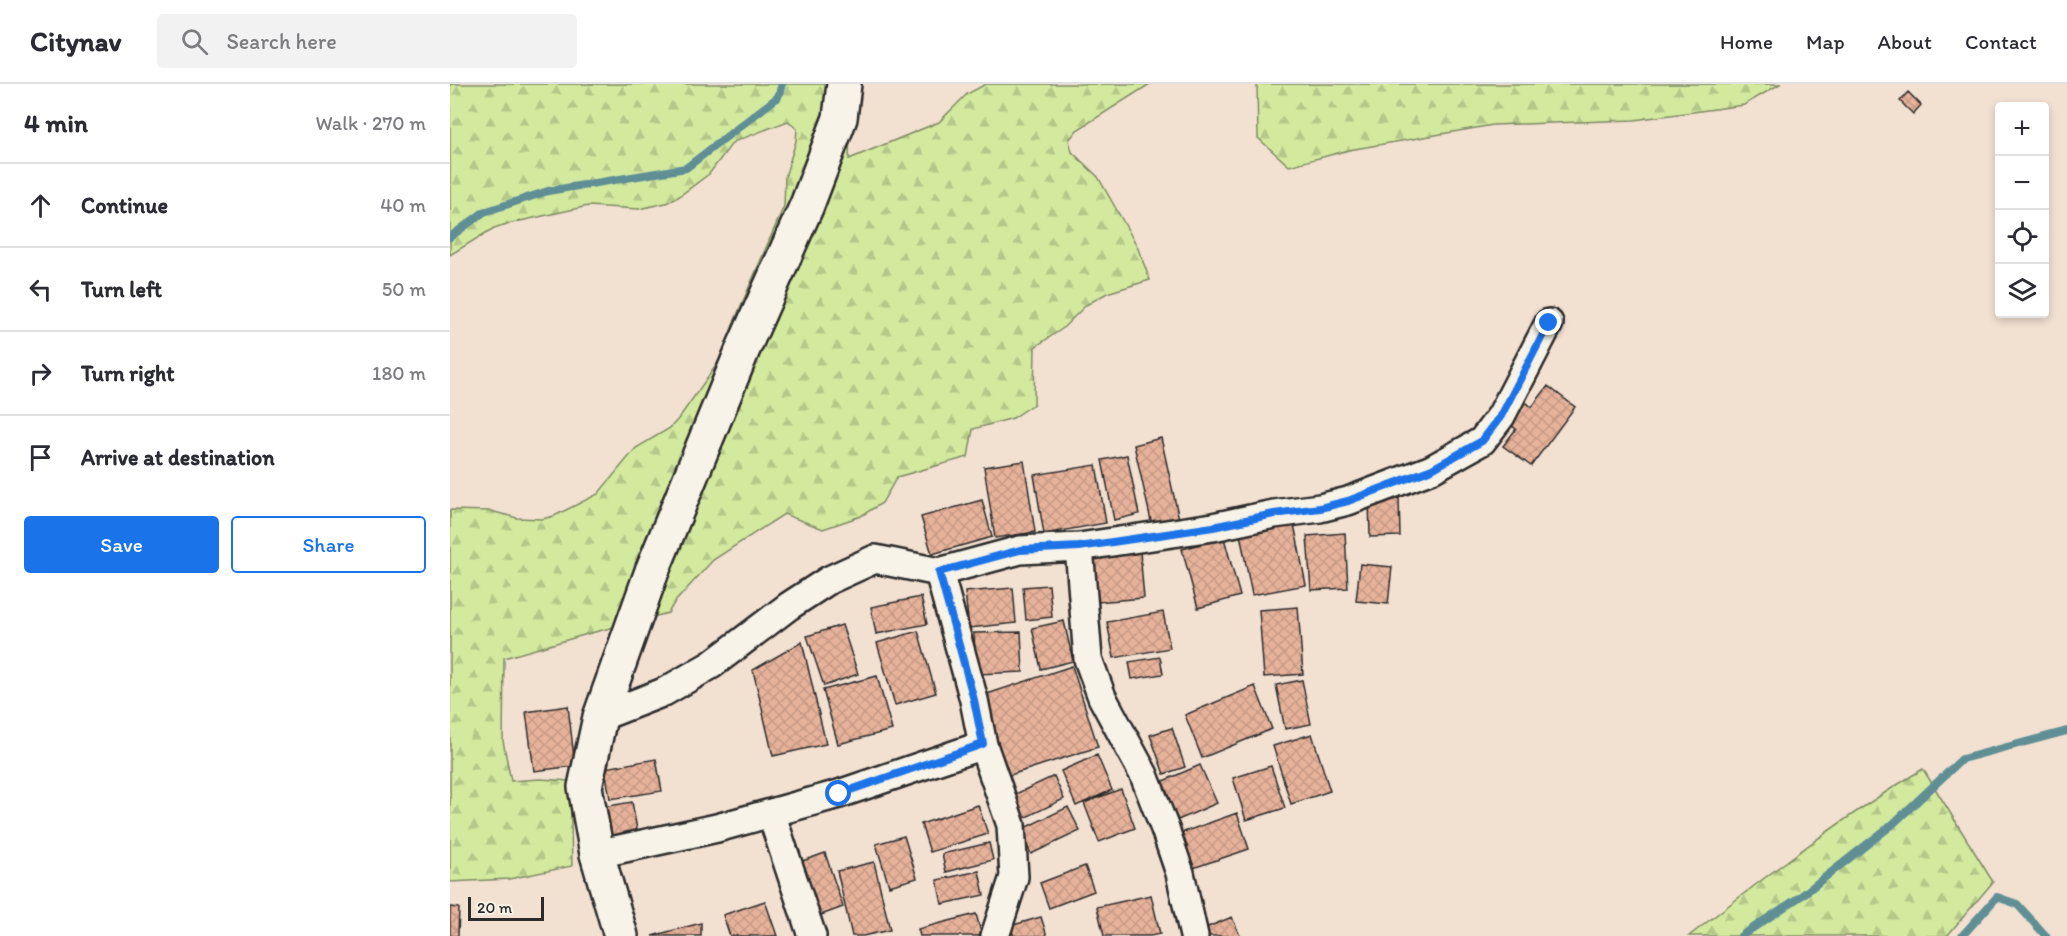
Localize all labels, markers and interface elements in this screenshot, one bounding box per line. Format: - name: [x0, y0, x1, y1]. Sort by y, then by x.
- search box: [157, 14, 577, 68]
- text: Citynav: [30, 24, 121, 58]
- icon: search: [178, 25, 211, 58]
- text: Search here: [226, 28, 337, 55]
- text: Home: [1720, 29, 1773, 54]
- text: Map: [1806, 29, 1845, 54]
- text: About: [1878, 29, 1932, 54]
- text: Contact: [1965, 29, 2037, 54]
- map controls: [1995, 102, 2049, 318]
- button: +: [1995, 102, 2049, 156]
- text: 4 min: [24, 107, 88, 139]
- text: Walk · 270 m: [315, 111, 426, 135]
- button: −: [1995, 156, 2049, 210]
- icon: ahead: [24, 189, 57, 222]
- text: Continue: [81, 192, 168, 219]
- text: 40 m: [380, 193, 426, 217]
- button: locate: [1995, 210, 2049, 264]
- button: layers: [1995, 264, 2049, 318]
- icon: left: [24, 273, 57, 306]
- text: Turn left: [81, 276, 162, 303]
- text: 50 m: [382, 277, 426, 301]
- route end: [1535, 309, 1561, 335]
- icon: right: [24, 357, 57, 390]
- text: Turn right: [81, 360, 175, 387]
- text: 180 m: [372, 361, 426, 385]
- icon: arrive: [24, 441, 57, 474]
- text: Arrive at destination: [81, 444, 275, 471]
- button: Save: [24, 516, 219, 573]
- button: Share: [231, 516, 426, 573]
- route start: [825, 780, 851, 806]
- scale bar: [468, 894, 544, 922]
- text: 20 m: [477, 898, 512, 917]

